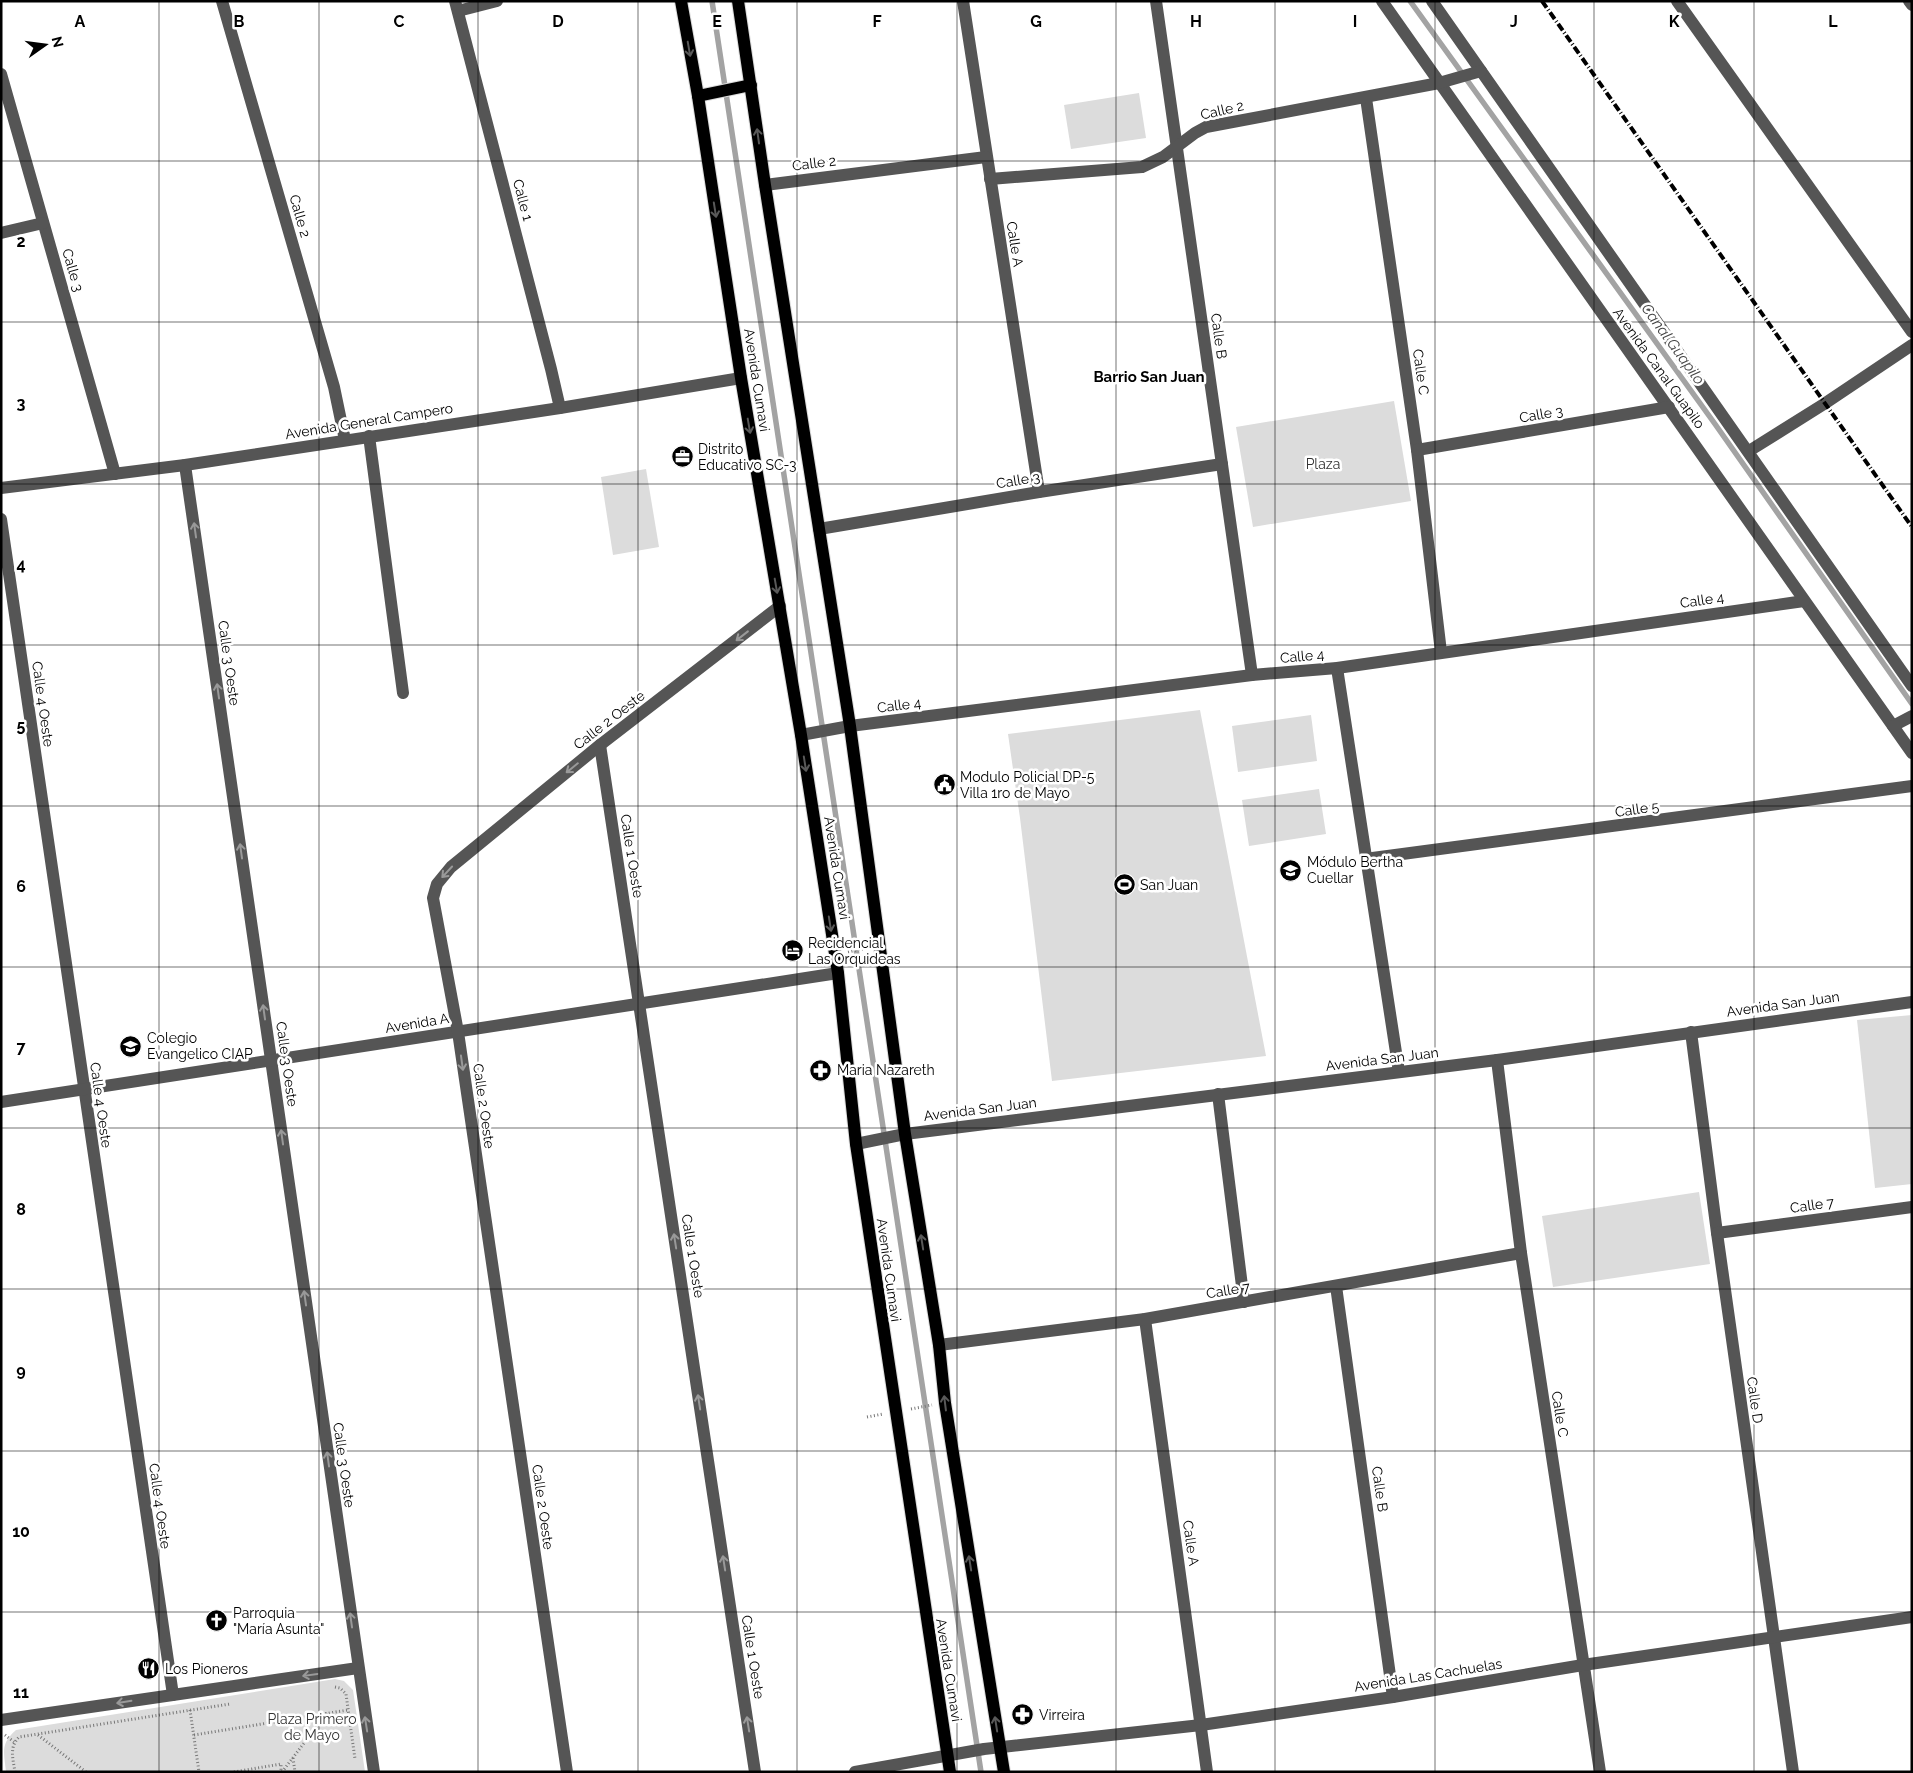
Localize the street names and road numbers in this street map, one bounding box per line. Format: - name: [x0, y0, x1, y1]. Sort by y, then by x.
- street label: Calle 2: [1199, 97, 1245, 123]
- street label: Calle 2: [791, 152, 837, 174]
- street label: Calle 1: [510, 177, 536, 223]
- street label: Calle 2: [286, 193, 314, 239]
- street label: Calle A: [1004, 220, 1027, 268]
- street label: Calle 3: [59, 247, 87, 293]
- street label: Avenida Canal Guapilo: [1610, 305, 1708, 431]
- street label: Calle B: [1208, 312, 1230, 360]
- street label: Avenida Cumavi: [741, 327, 773, 433]
- street label: Calle C: [1410, 348, 1432, 396]
- street label: Avenida General Campero: [284, 400, 454, 442]
- street label: Calle 3: [1518, 402, 1564, 426]
- street label: Calle 3: [995, 469, 1041, 491]
- street label: Calle 4: [1679, 589, 1725, 611]
- street label: Calle 3 Oeste: [215, 619, 243, 707]
- street label: Calle 4: [1279, 646, 1325, 666]
- street label: Calle 4 Oeste: [29, 660, 57, 748]
- street label: Calle 2 Oeste: [570, 687, 648, 753]
- street label: Calle 4: [876, 694, 922, 716]
- street label: Calle 5: [1614, 798, 1660, 820]
- street label: Calle 1 Oeste: [617, 813, 647, 899]
- street label: Avenida Cumavi: [821, 815, 853, 921]
- street label: Avenida San Juan: [1726, 988, 1840, 1020]
- street label: Avenida A: [384, 1010, 451, 1036]
- street label: Calle 3 Oeste: [273, 1020, 301, 1108]
- street label: Avenida San Juan: [1325, 1044, 1439, 1074]
- street label: Calle 4 Oeste: [87, 1061, 115, 1149]
- street label: Calle 2 Oeste: [470, 1062, 498, 1150]
- street label: Avenida San Juan: [923, 1094, 1037, 1124]
- street label: Calle 7: [1789, 1194, 1835, 1216]
- street label: Calle 1 Oeste: [678, 1213, 708, 1299]
- street label: Avenida Cumavi: [874, 1217, 904, 1323]
- street label: Calle 7: [1205, 1279, 1252, 1301]
- street label: Calle D: [1744, 1376, 1766, 1424]
- street label: Calle C: [1548, 1390, 1572, 1438]
- street label: Calle 3 Oeste: [330, 1421, 358, 1509]
- street label: Calle 4 Oeste: [146, 1462, 174, 1550]
- street label: Calle 2 Oeste: [529, 1463, 557, 1551]
- street label: Calle B: [1369, 1465, 1391, 1513]
- street label: Calle A: [1180, 1519, 1202, 1567]
- street label: Calle 1 Oeste: [738, 1614, 768, 1700]
- street label: Avenida Cumavi: [933, 1617, 965, 1723]
- street label: Avenida Las Cachuelas: [1353, 1655, 1503, 1695]

